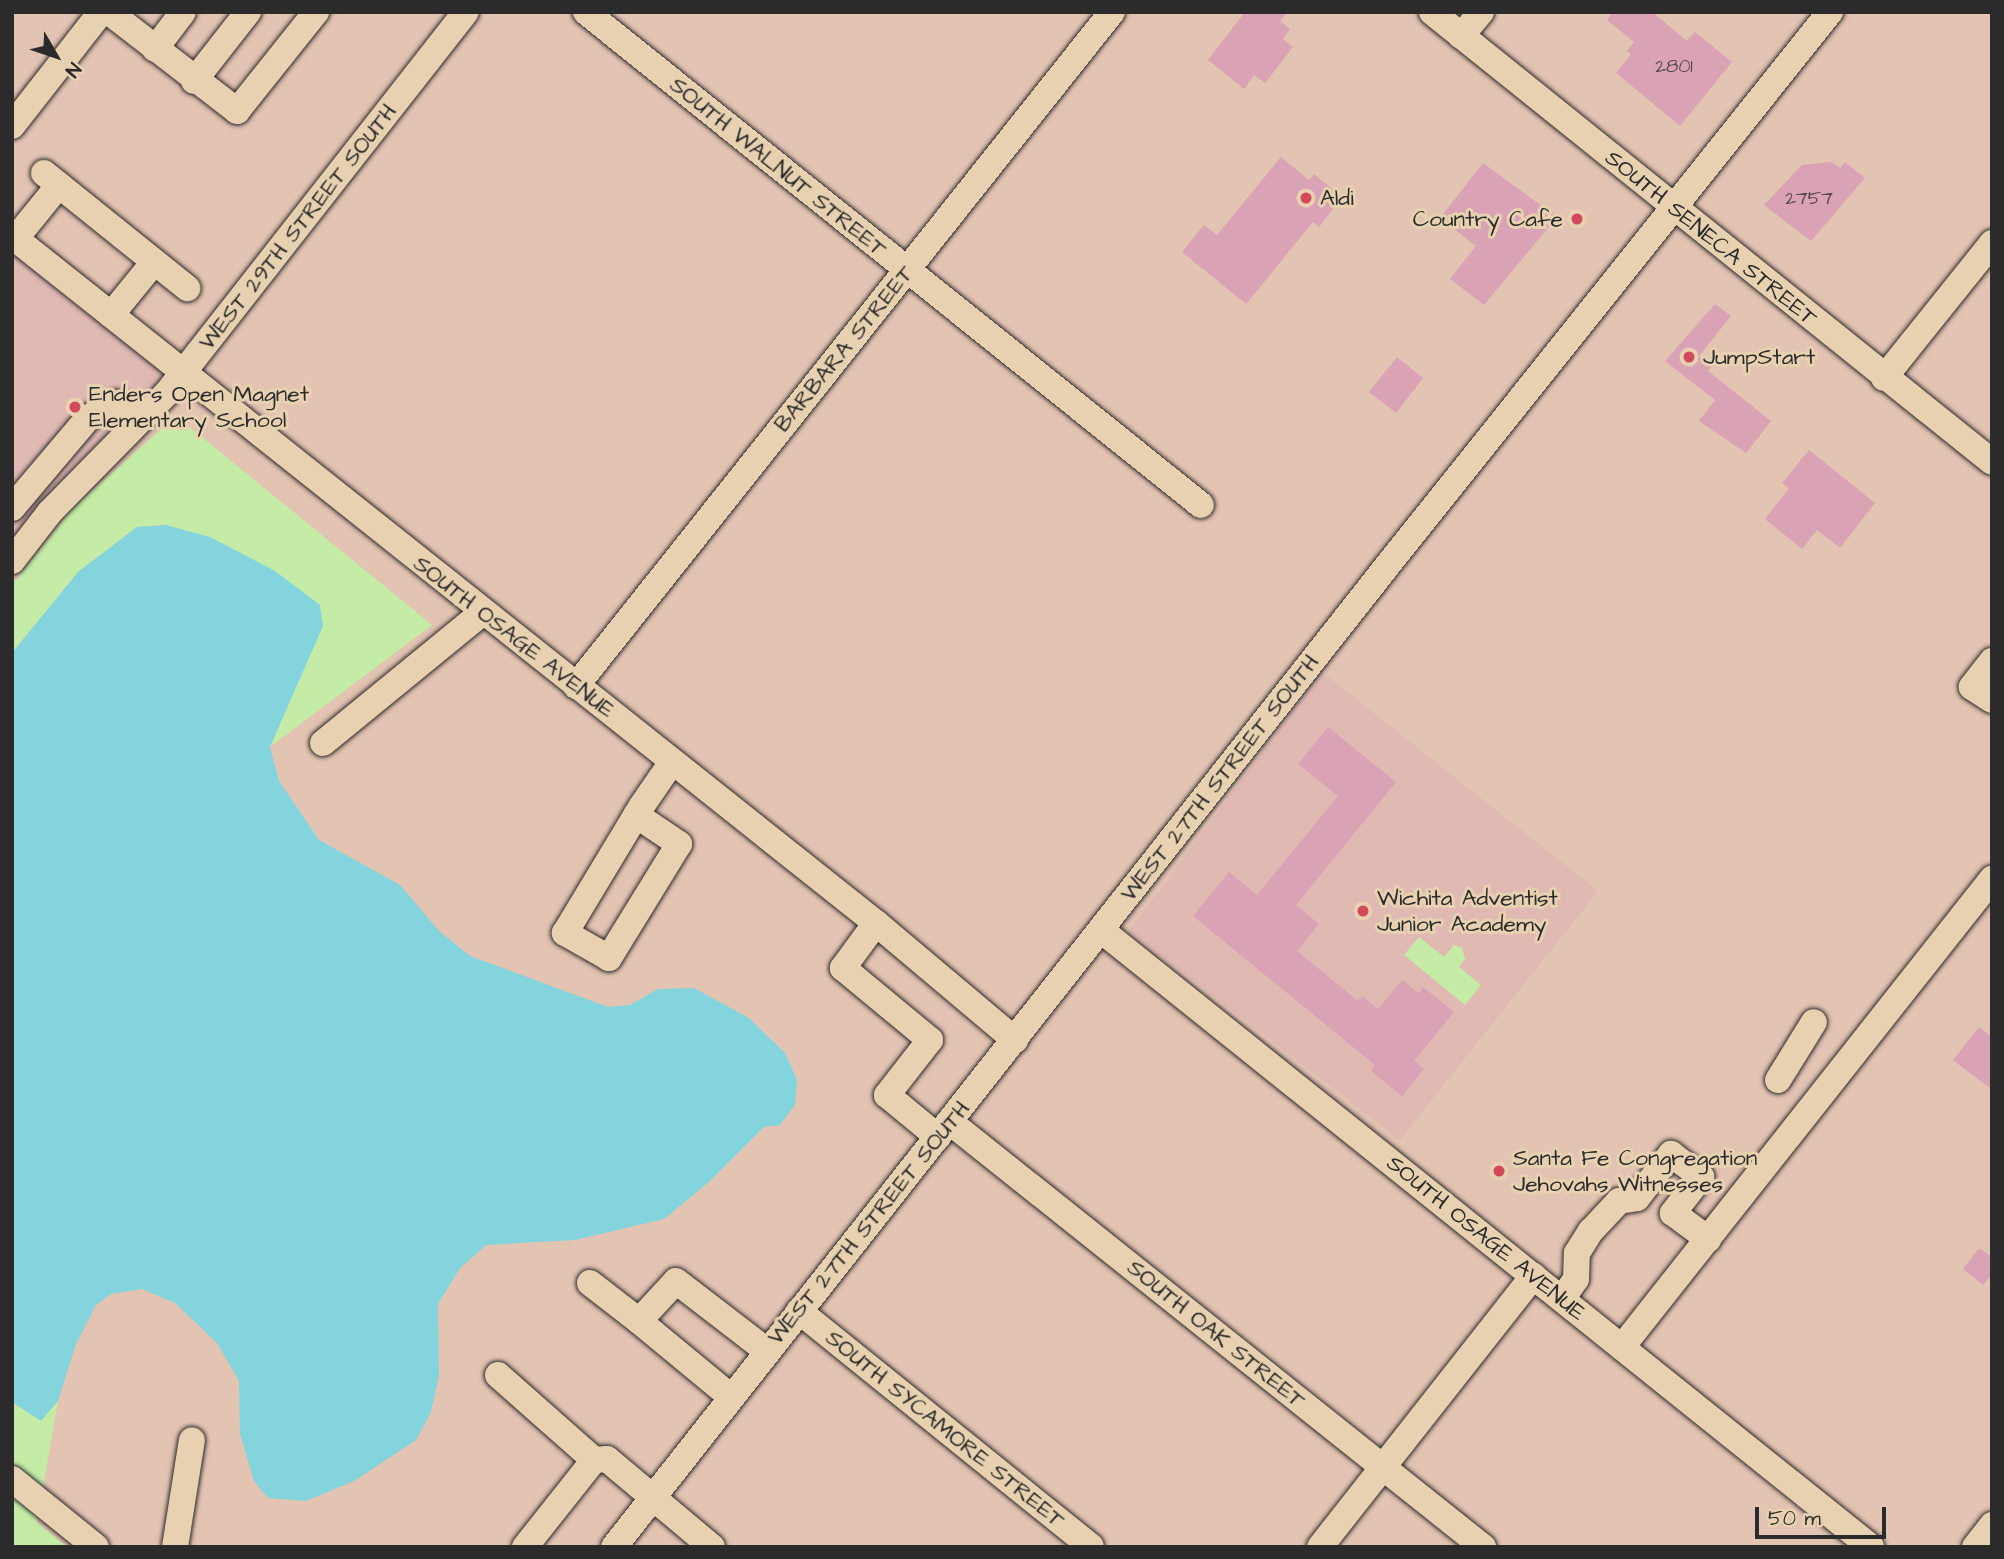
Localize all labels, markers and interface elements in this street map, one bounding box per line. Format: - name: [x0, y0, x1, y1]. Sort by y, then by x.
- north arrow: [21, 21, 91, 91]
- text: N: [58, 56, 87, 83]
- house number: 2801: [1655, 56, 1693, 78]
- street label: SOUTH WALNUT STREET: [664, 71, 892, 263]
- street label: WEST 29TH STREET SOUTH: [193, 98, 403, 356]
- street label: SOUTH SENECA STREET: [1600, 144, 1822, 332]
- place label: Aldi: [1320, 184, 1354, 212]
- house number: 2757: [1785, 188, 1833, 210]
- marker: Aldi: [1298, 190, 1314, 206]
- place label: Country Cafe: [1413, 205, 1563, 233]
- marker: Country Cafe: [1569, 211, 1585, 227]
- street label: BARBARA STREET: [768, 260, 920, 438]
- place label: JumpStart: [1703, 343, 1815, 371]
- marker: JumpStart: [1681, 349, 1697, 365]
- place label: Enders Open Magnet Elementary School: [89, 380, 309, 434]
- marker: Enders Open Magnet Elementary School: [67, 399, 83, 415]
- street label: SOUTH OSAGE AVENUE: [408, 550, 620, 724]
- street label: WEST 27TH STREET SOUTH: [1115, 649, 1325, 907]
- place label: Wichita Adventist Junior Academy: [1377, 884, 1558, 938]
- marker: Wichita Adventist Junior Academy: [1355, 903, 1371, 919]
- street label: WEST 27TH STREET SOUTH: [762, 1095, 976, 1351]
- place label: Santa Fe Congregation Jehovahs Witnesses: [1513, 1144, 1757, 1198]
- street label: SOUTH OSAGE AVENUE: [1381, 1149, 1591, 1327]
- marker: Santa Fe Congregation Jehovahs Witnesses: [1491, 1163, 1507, 1179]
- street label: SOUTH OAK STREET: [1121, 1254, 1311, 1414]
- street label: SOUTH SYCAMORE STREET: [820, 1324, 1070, 1534]
- scale bar: [1759, 1492, 1890, 1536]
- text: 50 m: [1768, 1504, 1821, 1533]

